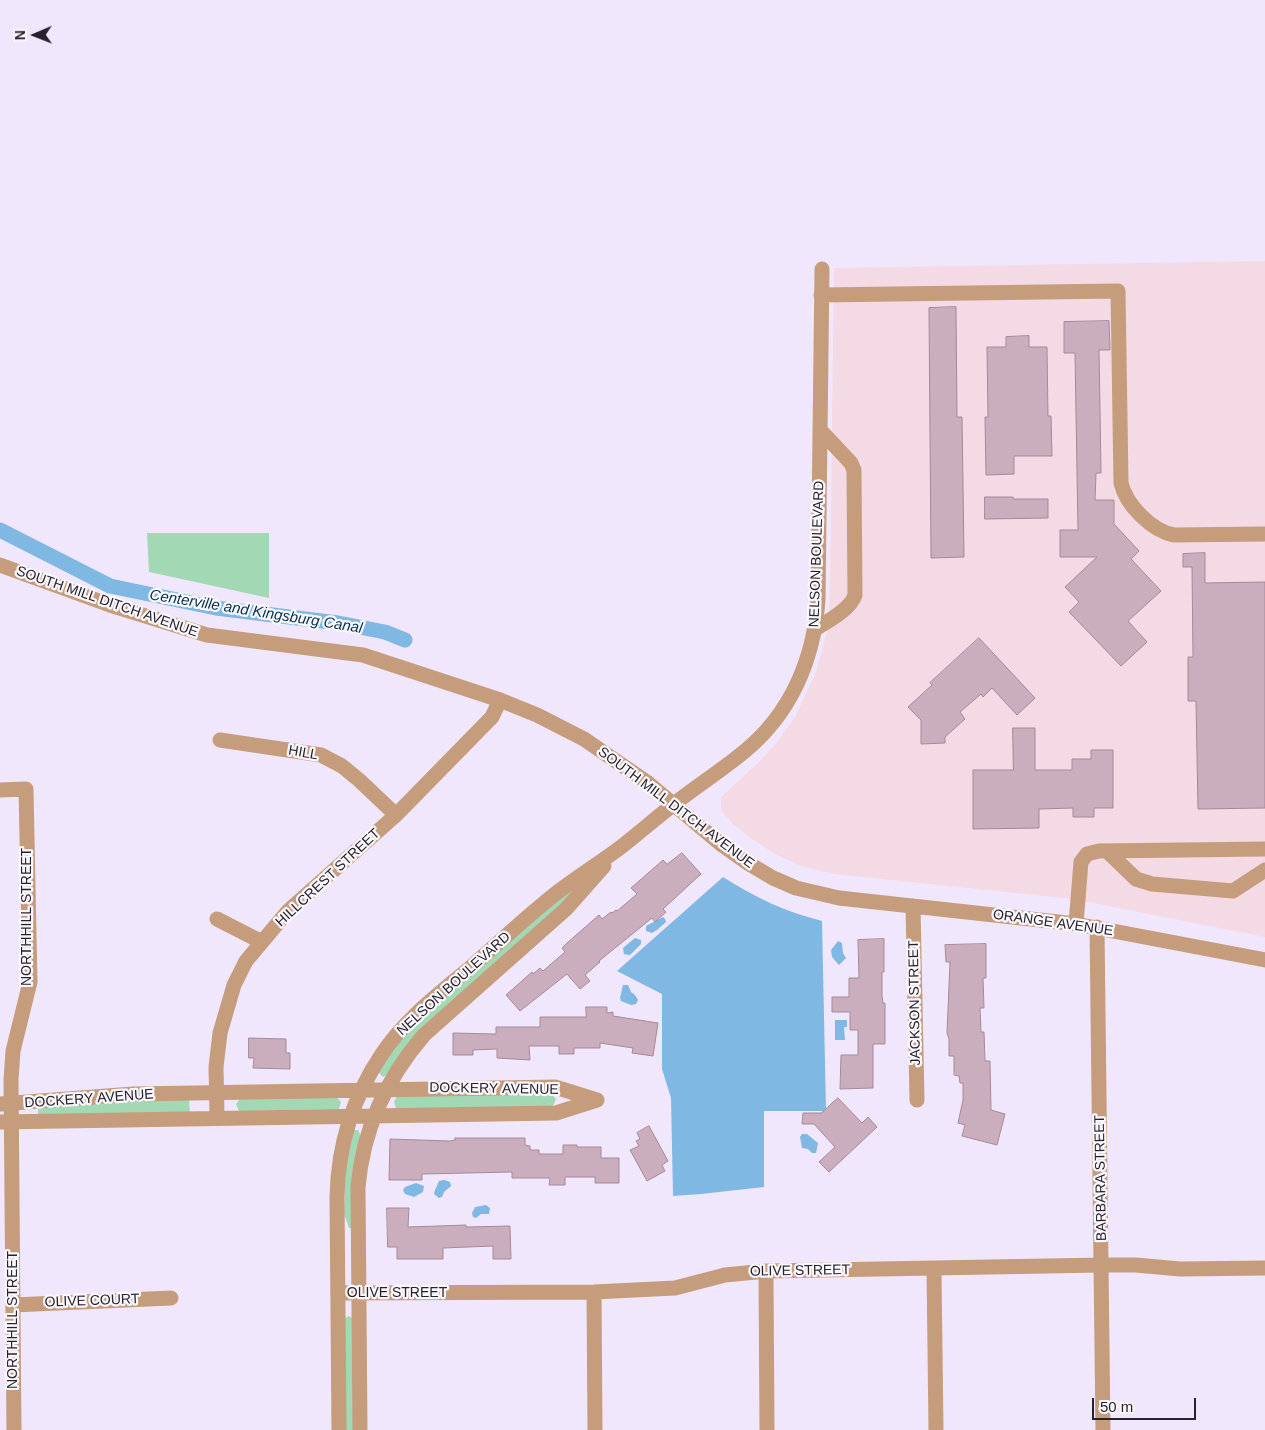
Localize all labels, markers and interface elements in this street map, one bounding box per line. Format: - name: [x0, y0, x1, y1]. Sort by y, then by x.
- north arrow: [10, 10, 60, 60]
- text: N: [12, 30, 28, 40]
- street label: NELSON BOULEVARD: [806, 480, 828, 628]
- street label: SOUTH MILL DITCH AVENUE: [14, 563, 200, 641]
- water label: Centerville and Kingsburg Canal: [148, 586, 364, 638]
- street label: HILL: [287, 742, 319, 764]
- street label: SOUTH MILL DITCH AVENUE: [595, 744, 757, 872]
- street label: HILLCREST STREET: [272, 825, 384, 931]
- street label: NORTHHILL STREET: [19, 848, 35, 986]
- street label: ORANGE AVENUE: [992, 906, 1114, 940]
- street label: NELSON BOULEVARD: [394, 929, 514, 1039]
- street label: JACKSON STREET: [906, 940, 924, 1066]
- street label: DOCKERY AVENUE: [429, 1079, 559, 1099]
- street label: DOCKERY AVENUE: [24, 1086, 154, 1112]
- street label: BARBARA STREET: [1092, 1115, 1110, 1241]
- street label: NORTHHILL STREET: [5, 1251, 21, 1389]
- street label: OLIVE STREET: [750, 1262, 850, 1280]
- street label: OLIVE STREET: [347, 1285, 447, 1301]
- street label: OLIVE COURT: [44, 1291, 140, 1311]
- scale bar: [1095, 1388, 1199, 1420]
- text: 50 m: [1100, 1398, 1133, 1415]

